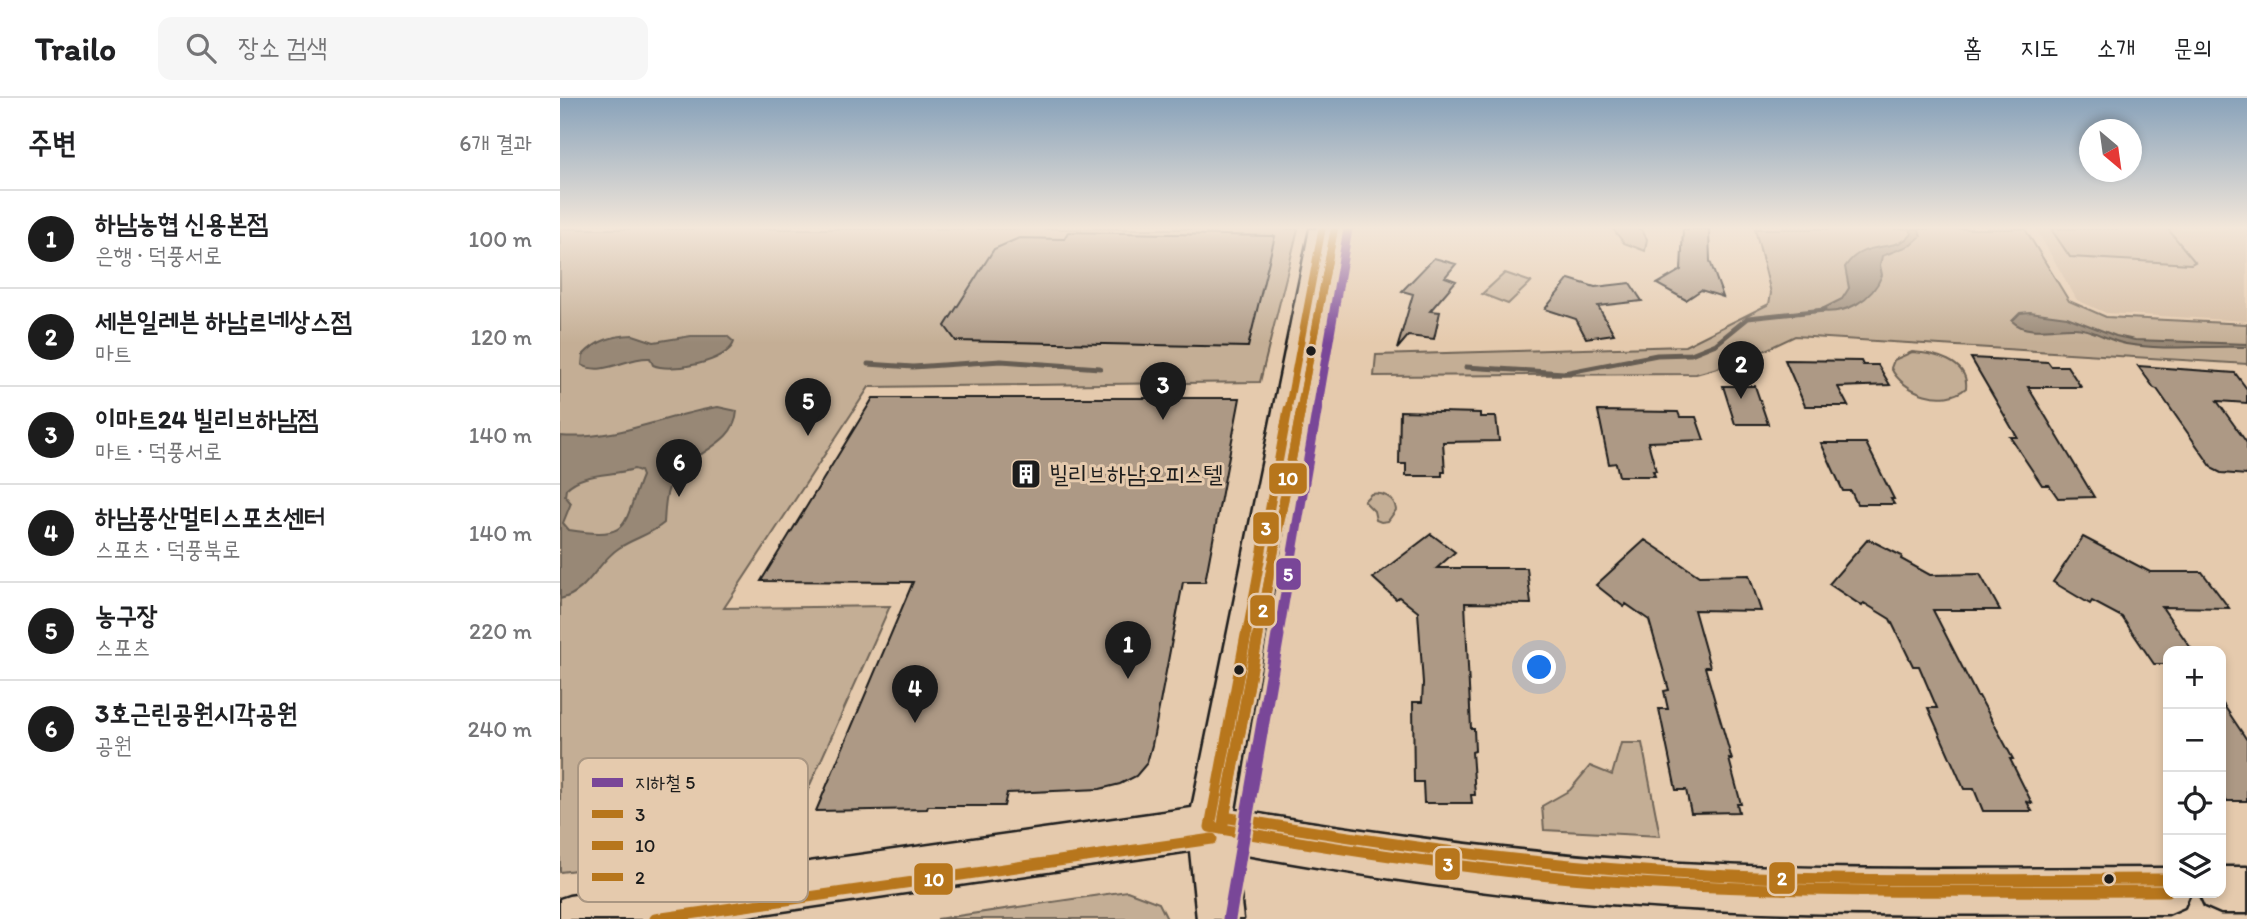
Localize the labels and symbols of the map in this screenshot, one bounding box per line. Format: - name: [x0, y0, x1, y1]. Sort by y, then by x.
- north arrow: [2079, 119, 2142, 182]
- pin: 2: [1718, 341, 1764, 399]
- unlabelled marker: [1304, 344, 1318, 358]
- pin: 3: [1140, 362, 1186, 420]
- pin: 5: [785, 378, 831, 436]
- pin: 6: [656, 439, 702, 497]
- building icon: 빌리브하남오피스텔: [1009, 457, 1043, 491]
- place label: 빌리브하남오피스텔: [1049, 459, 1223, 488]
- line badge: 10: [1268, 462, 1308, 495]
- text: 10: [1278, 467, 1299, 490]
- line badge: 3: [1252, 511, 1280, 545]
- text: 3: [1261, 517, 1271, 540]
- line badge: 5: [1275, 557, 1302, 591]
- text: 5: [1283, 563, 1293, 586]
- line badge: 2: [1249, 594, 1276, 627]
- text: 2: [1258, 599, 1268, 622]
- pin: 1: [1105, 621, 1151, 679]
- your location: [1522, 650, 1556, 684]
- unlabelled marker: [1232, 663, 1246, 677]
- pin: 4: [892, 665, 938, 723]
- legend: [578, 758, 808, 902]
- text: 지하철 5: [635, 771, 695, 794]
- text: 3: [635, 803, 645, 826]
- text: 10: [635, 834, 656, 857]
- line badge: 3: [1434, 847, 1461, 881]
- text: 3: [1443, 853, 1453, 876]
- line badge: 2: [1768, 861, 1796, 895]
- line badge: 10: [913, 862, 954, 896]
- text: 2: [635, 866, 645, 889]
- text: 2: [1777, 867, 1787, 890]
- text: 10: [924, 868, 945, 891]
- unlabelled marker: [2102, 872, 2116, 886]

